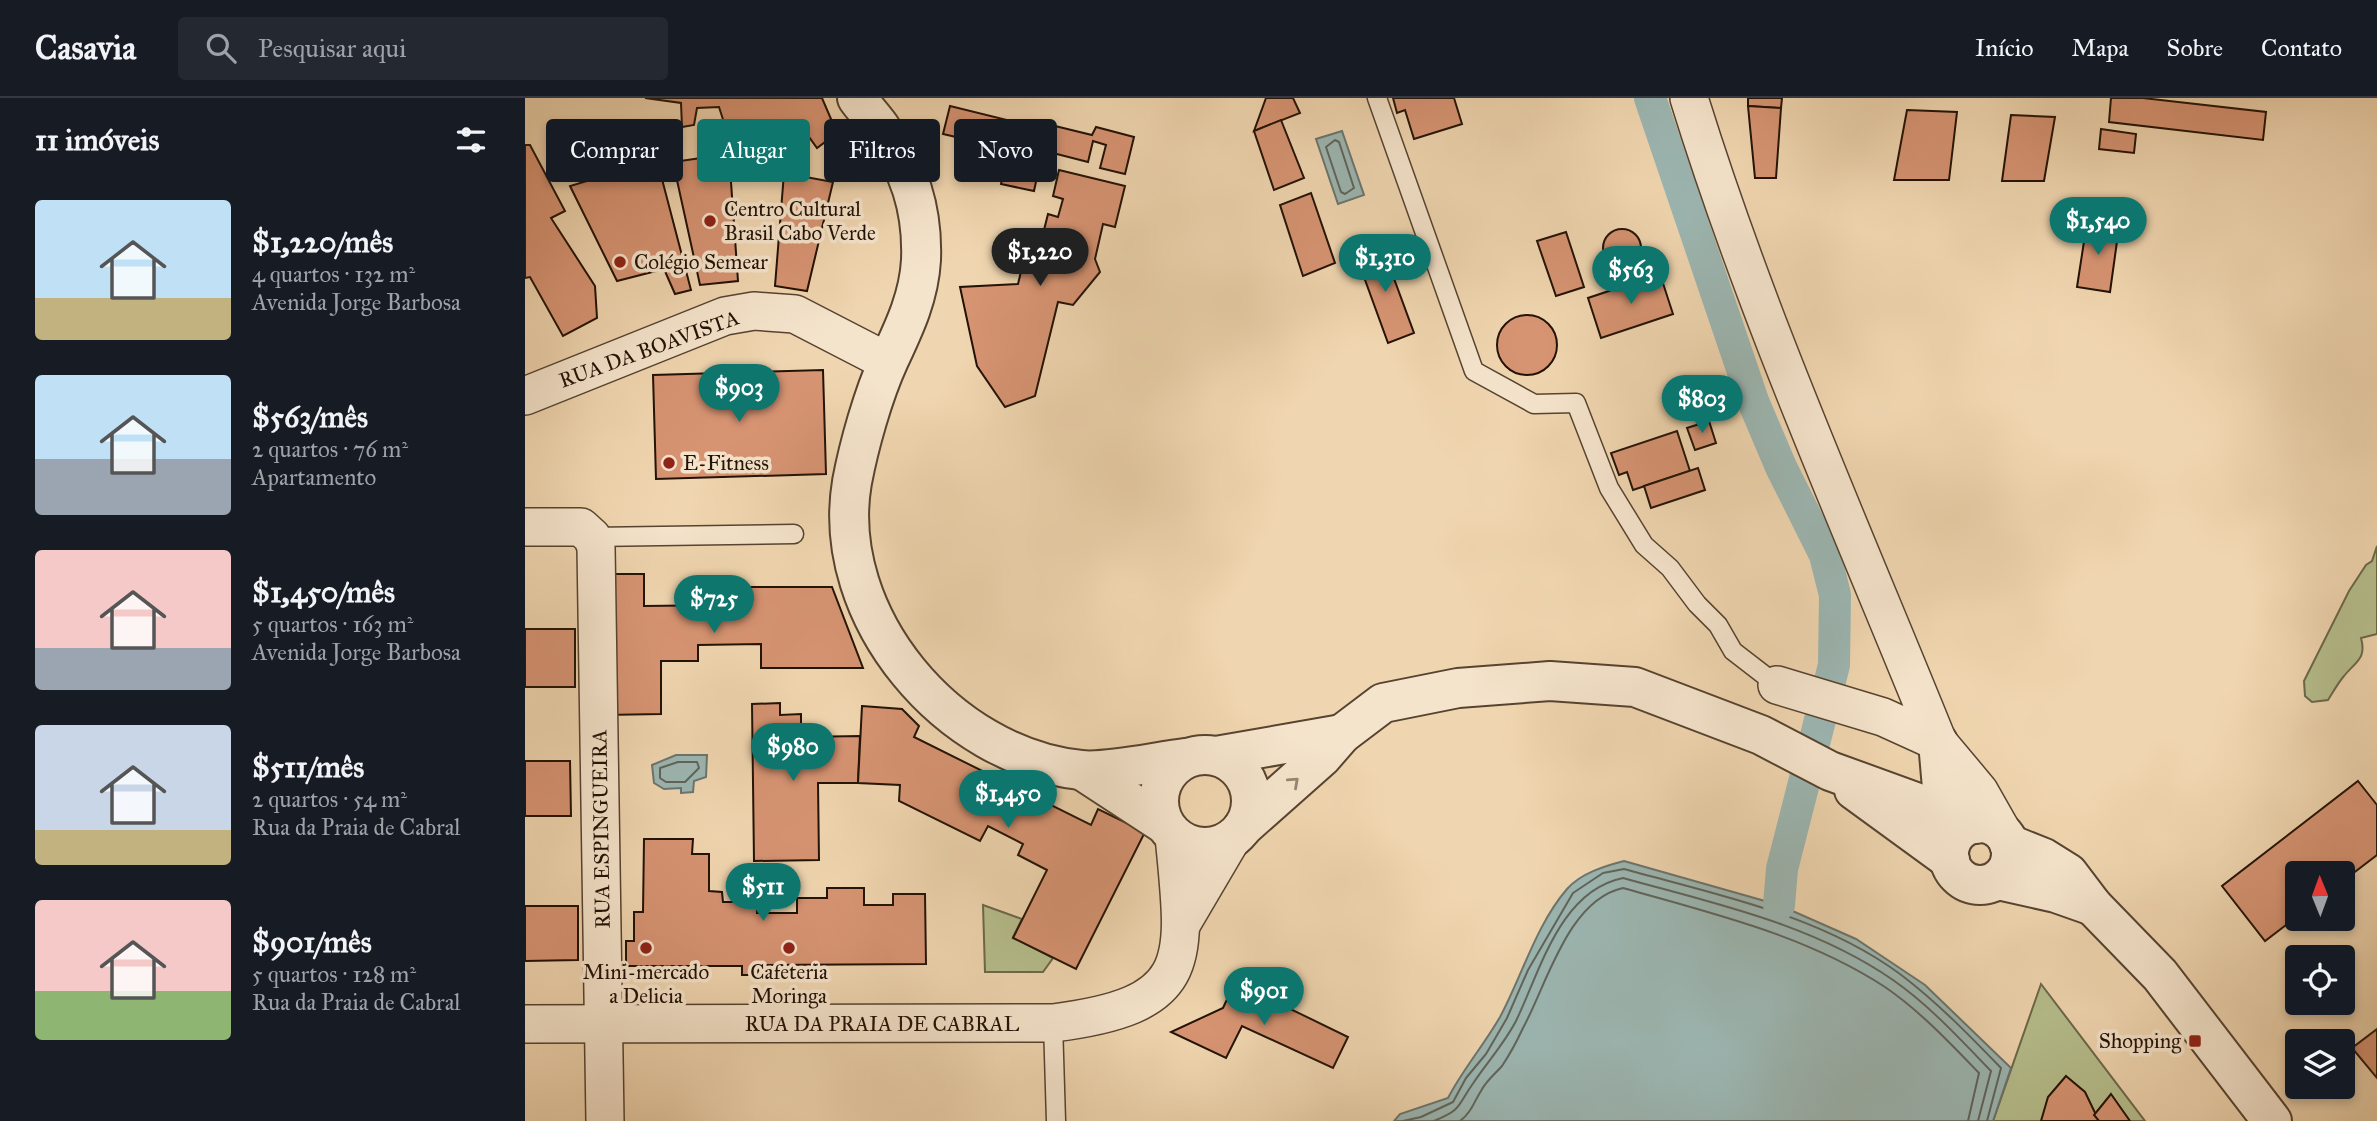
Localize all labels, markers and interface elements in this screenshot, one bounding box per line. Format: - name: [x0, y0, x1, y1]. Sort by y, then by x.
- search box: [178, 17, 668, 80]
- text: Casavia: [35, 28, 136, 68]
- icon: search: [202, 29, 240, 67]
- text: Pesquisar aqui: [258, 32, 406, 64]
- text: Início: [1975, 33, 2034, 63]
- text: Mapa: [2072, 33, 2129, 63]
- text: Sobre: [2167, 33, 2223, 63]
- text: Contato: [2261, 33, 2342, 63]
- chip: Comprar: [546, 119, 683, 182]
- chip: Alugar: [697, 119, 810, 182]
- chip: Filtros: [824, 119, 940, 182]
- chip: Novo: [954, 119, 1057, 182]
- icon: filters: [452, 121, 490, 159]
- text: 11 imóveis: [35, 122, 159, 158]
- place label: Centro Cultural Brasil Cabo Verde: [724, 196, 876, 246]
- pin: $1,540: [2041, 198, 2155, 257]
- text: $1,540: [2066, 206, 2130, 234]
- marker: Centro Cultural Brasil Cabo Verde: [702, 213, 718, 229]
- text: $1,220/mês: [252, 224, 393, 260]
- icon: home: [91, 228, 175, 312]
- pin: $1,220: [983, 228, 1097, 288]
- pin: $1,310: [1328, 234, 1442, 294]
- text: $1,220: [1008, 237, 1072, 265]
- text: $1,310: [1355, 243, 1415, 271]
- pin: $563: [1590, 246, 1672, 306]
- place label: Colégio Semear: [634, 249, 768, 275]
- marker: Colégio Semear: [612, 254, 628, 270]
- text: $563: [1608, 255, 1654, 283]
- text: 4 quartos · 132 m²: [252, 260, 415, 288]
- text: Avenida Jorge Barbosa: [252, 288, 461, 316]
- street label: RUA DA BOAVISTA: [556, 304, 742, 394]
- pin: $903: [698, 364, 780, 424]
- text: $903: [715, 373, 763, 401]
- pin: $803: [1661, 376, 1743, 435]
- text: $803: [1678, 384, 1726, 412]
- text: $563/mês: [252, 399, 368, 435]
- icon: home: [91, 403, 175, 487]
- text: 2 quartos · 76 m²: [252, 435, 408, 463]
- place label: E-Fitness: [683, 450, 769, 476]
- marker: E-Fitness: [661, 455, 677, 471]
- text: Apartamento: [252, 463, 376, 491]
- text: $1,450/mês: [252, 574, 395, 610]
- pin: $725: [673, 575, 755, 635]
- icon: home: [91, 578, 175, 662]
- text: $725: [690, 584, 738, 612]
- text: 5 quartos · 163 m²: [252, 610, 413, 638]
- text: Avenida Jorge Barbosa: [252, 638, 461, 666]
- pin: $980: [752, 724, 834, 783]
- street label: RUA ESPINGUEIRA: [586, 729, 616, 929]
- text: $980: [767, 732, 819, 760]
- text: $511/mês: [252, 749, 364, 785]
- icon: home: [91, 753, 175, 837]
- pin: $1,450: [951, 770, 1065, 830]
- one-way arrow: [1285, 778, 1298, 790]
- text: $1,450: [975, 779, 1041, 807]
- text: 2 quartos · 54 m²: [252, 785, 407, 813]
- text: Rua da Praia de Cabral: [252, 813, 461, 841]
- north arrow: [2285, 861, 2355, 931]
- map controls: [2285, 861, 2355, 1099]
- pin: $511: [722, 864, 804, 923]
- text: $511: [742, 872, 784, 900]
- text: $901/mês: [252, 924, 372, 960]
- icon: home: [91, 928, 175, 1012]
- marker: Mini-mercado a Delicia: [638, 940, 654, 956]
- marker: Cafeteria Moringa: [781, 940, 797, 956]
- button: locate: [2285, 945, 2355, 1015]
- place label: Mini-mercado a Delicia: [583, 959, 709, 1009]
- place label: Cafeteria Moringa: [750, 959, 828, 1009]
- text: 5 quartos · 128 m²: [252, 960, 416, 988]
- pin: $901: [1223, 968, 1305, 1027]
- text: $901: [1240, 976, 1288, 1004]
- text: Rua da Praia de Cabral: [252, 988, 461, 1016]
- street label: RUA DA PRAIA DE CABRAL: [745, 1011, 1020, 1037]
- place label: Shopping: [2099, 1028, 2181, 1054]
- button: layers: [2285, 1029, 2355, 1099]
- marker: Shopping: [2187, 1033, 2203, 1049]

